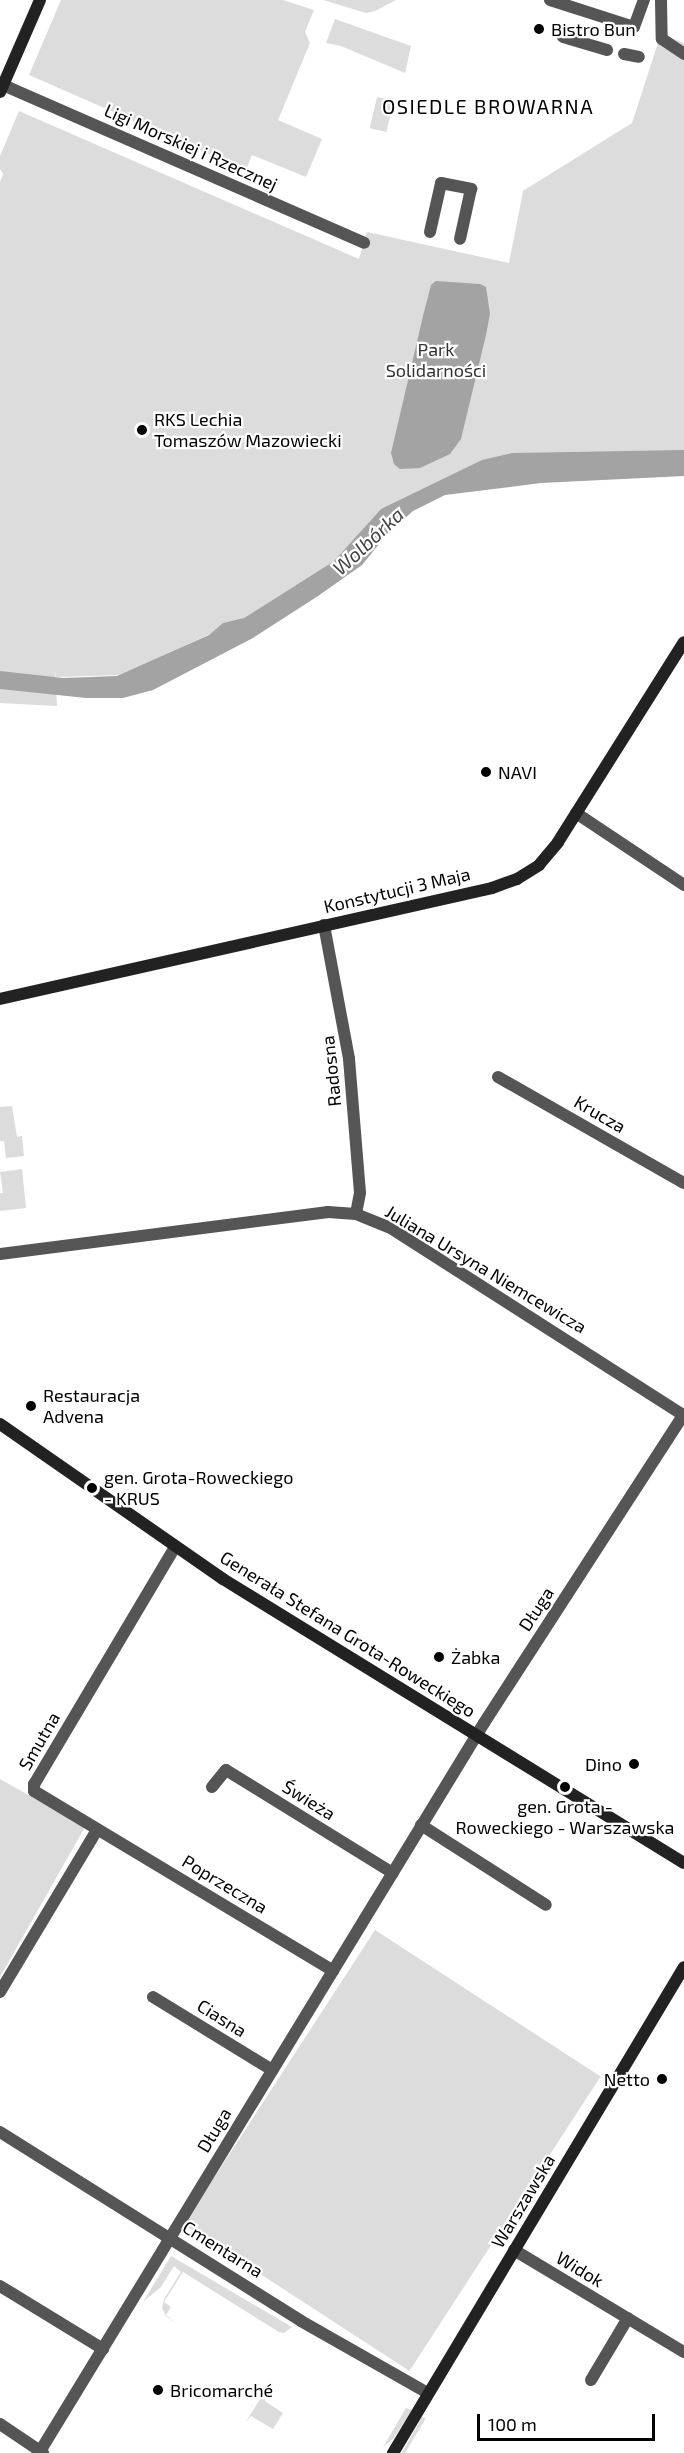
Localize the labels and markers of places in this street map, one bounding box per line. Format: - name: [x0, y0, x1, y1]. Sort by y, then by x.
- place label: Bistro Bun: [551, 18, 636, 40]
- marker: Bistro Bun: [532, 22, 546, 36]
- place label: RKS Lechia Tomaszów Mazowiecki: [154, 409, 342, 452]
- marker: RKS Lechia Tomaszów Mazowiecki: [135, 423, 149, 437]
- place label: NAVI: [498, 761, 537, 783]
- marker: NAVI: [479, 765, 493, 779]
- place label: Restauracja Advena: [43, 1385, 140, 1428]
- marker: Restauracja Advena: [24, 1399, 38, 1413]
- place label: gen. Grota-Roweckiego - KRUS: [104, 1467, 293, 1510]
- marker: gen. Grota-Roweckiego - KRUS: [85, 1481, 99, 1495]
- place label: Żabka: [451, 1646, 500, 1668]
- marker: Żabka: [432, 1650, 446, 1664]
- place label: Dino: [585, 1753, 622, 1775]
- marker: Dino: [627, 1757, 641, 1771]
- marker: gen. Grota - Roweckiego - Warszawska: [558, 1780, 572, 1794]
- place label: gen. Grota - Roweckiego - Warszawska: [455, 1796, 675, 1838]
- place label: Netto: [604, 2068, 650, 2090]
- marker: Netto: [655, 2072, 669, 2086]
- place label: Bricomarché: [170, 2379, 273, 2401]
- marker: Bricomarché: [151, 2383, 165, 2397]

